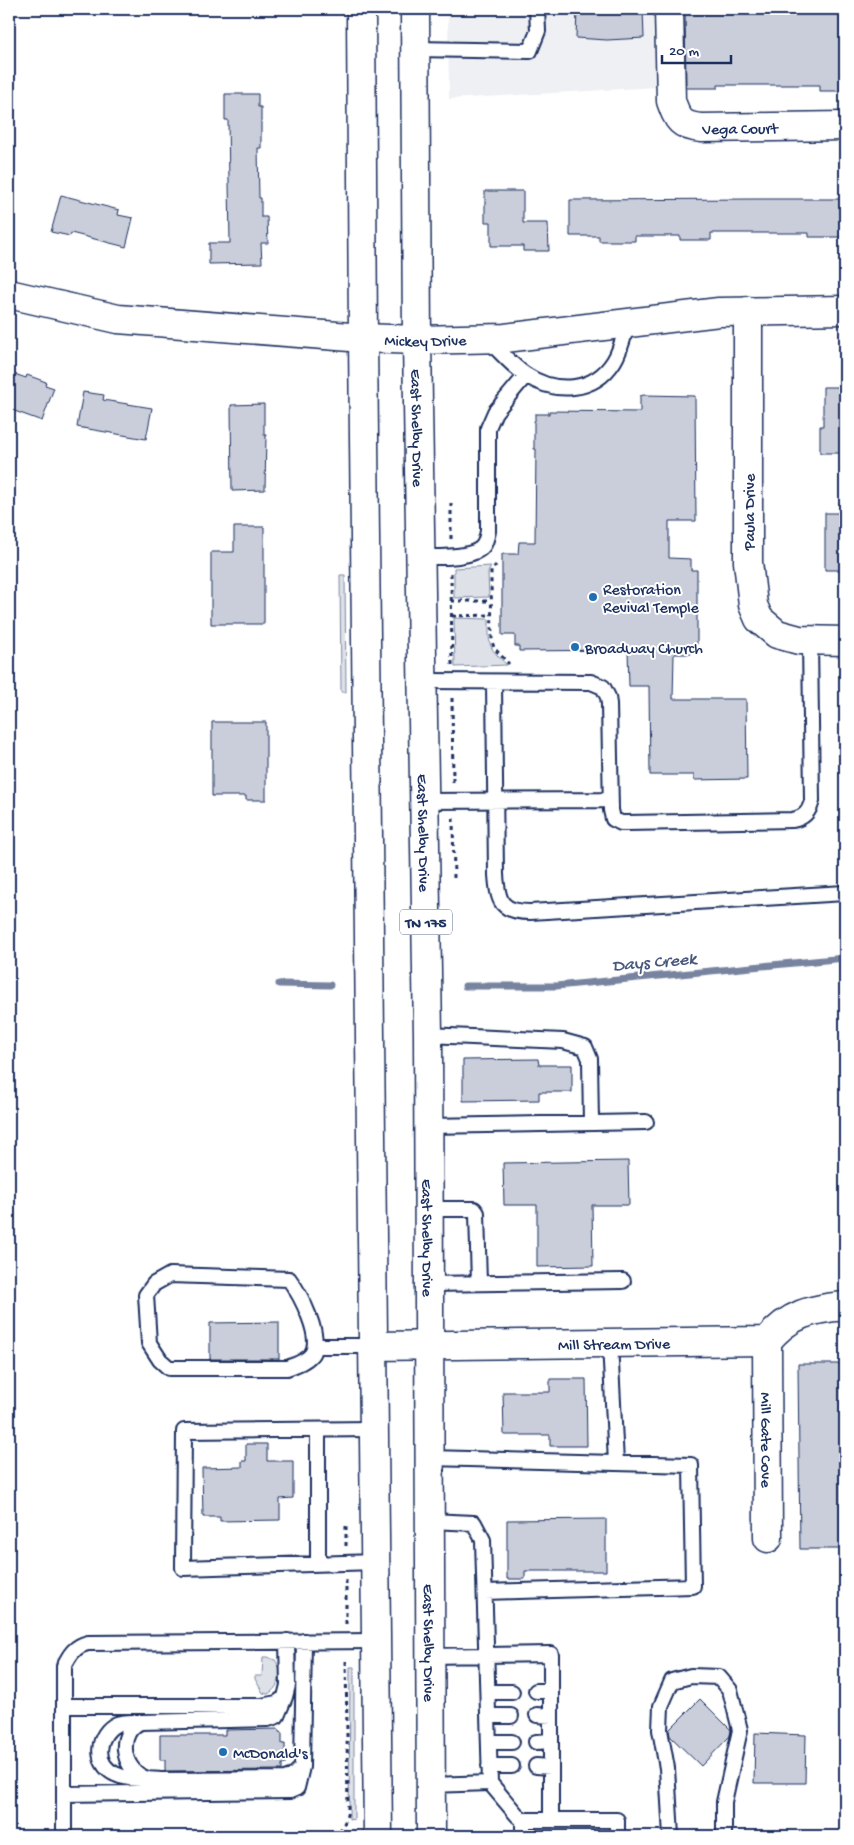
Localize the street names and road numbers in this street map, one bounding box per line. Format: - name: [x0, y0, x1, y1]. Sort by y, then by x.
- street label: Vega Court: [701, 121, 779, 141]
- street label: Mickey Drive: [384, 333, 467, 353]
- street label: East Shelby Drive: [404, 369, 425, 488]
- street label: Paula Drive: [742, 473, 761, 551]
- street label: East Shelby Drive: [411, 774, 432, 893]
- road number: TN 175: [400, 910, 452, 934]
- street label: East Shelby Drive: [416, 1179, 435, 1298]
- street label: Mill Stream Drive: [558, 1336, 671, 1357]
- street label: Mill Gate Cove: [754, 1392, 774, 1488]
- street label: East Shelby Drive: [417, 1584, 437, 1703]

